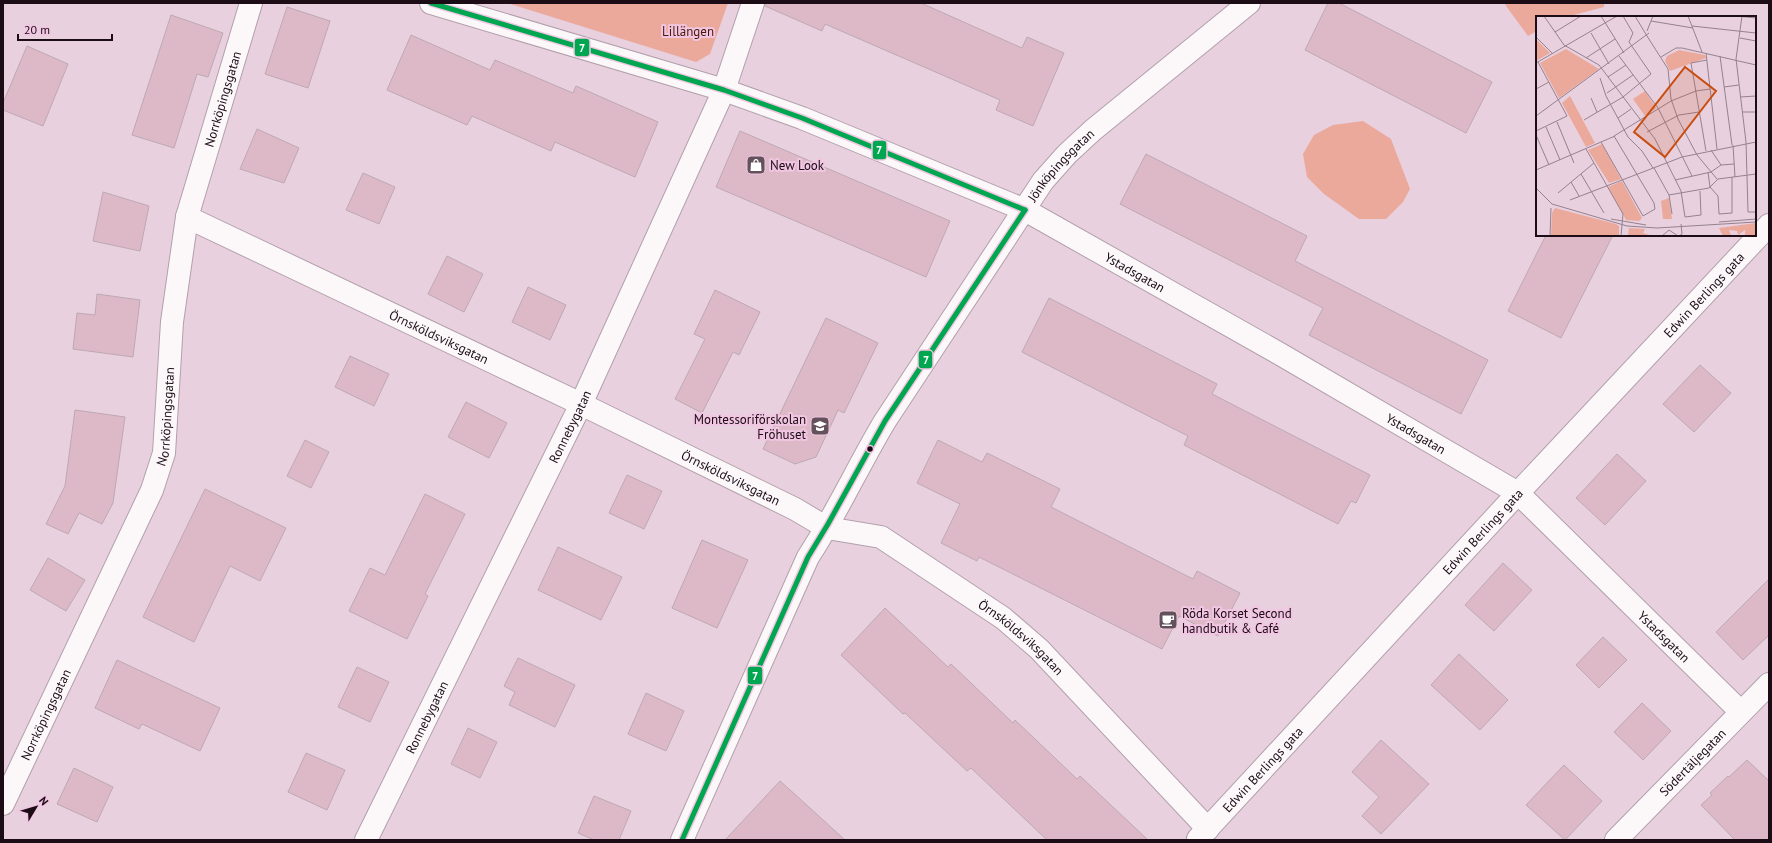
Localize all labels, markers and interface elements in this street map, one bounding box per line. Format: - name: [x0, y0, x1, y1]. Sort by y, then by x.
- scale bar: [18, 16, 112, 42]
- inset map: [1536, 16, 1756, 236]
- text: 20 m: [24, 22, 50, 37]
- park label: Lillängen: [662, 23, 714, 40]
- line badge: 7: [574, 38, 590, 57]
- text: 7: [579, 41, 585, 55]
- street label: Norrköpingsgatan: [200, 49, 245, 149]
- street label: Jönköpingsgatan: [1023, 125, 1098, 206]
- line badge: 7: [872, 140, 887, 160]
- text: 7: [876, 143, 882, 157]
- shop icon: New Look: [745, 154, 767, 176]
- place label: New Look: [770, 157, 825, 174]
- street label: Ystadsgatan: [1102, 249, 1168, 296]
- street label: Edwin Berlings gata: [1660, 249, 1748, 341]
- street label: Örnsköldsviksgatan: [386, 306, 491, 368]
- line badge: 7: [918, 350, 933, 369]
- text: 7: [923, 353, 929, 367]
- street label: Norrköpingsgatan: [152, 367, 178, 468]
- street label: Ronnebygatan: [545, 388, 595, 466]
- street label: Ystadsgatan: [1383, 410, 1449, 458]
- place label: Montessoriförskolan Fröhuset: [694, 411, 807, 443]
- school or university icon: Montessoriförskolan Fröhuset: [809, 415, 831, 437]
- unlabelled marker: [865, 444, 875, 454]
- street label: Örnsköldsviksgatan: [678, 446, 783, 509]
- street label: Edwin Berlings gata: [1439, 485, 1527, 578]
- street label: Örnsköldsviksgatan: [975, 596, 1067, 679]
- place label: Röda Korset Second handbutik & Café: [1182, 605, 1292, 637]
- street label: Ystadsgatan: [1634, 607, 1693, 666]
- cafe icon: Röda Korset Second handbutik & Café: [1157, 609, 1179, 631]
- street label: Norrköpingsgatan: [17, 666, 75, 763]
- line badge: 7: [747, 666, 763, 685]
- text: 7: [752, 669, 758, 683]
- street label: Ronnebygatan: [402, 678, 452, 757]
- street label: Edwin Berlings gata: [1219, 723, 1307, 816]
- street label: Södertäljegatan: [1656, 725, 1730, 800]
- north arrow: [16, 787, 56, 827]
- text: N: [36, 794, 52, 808]

